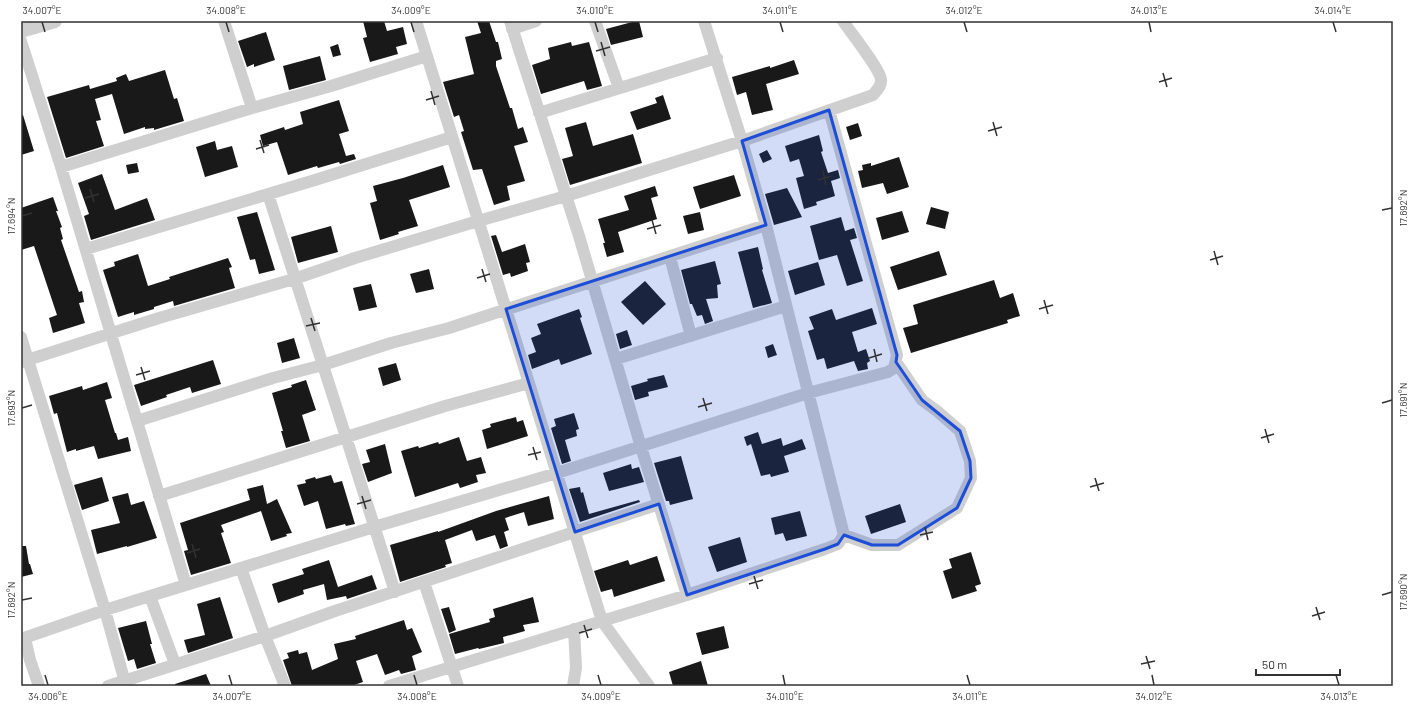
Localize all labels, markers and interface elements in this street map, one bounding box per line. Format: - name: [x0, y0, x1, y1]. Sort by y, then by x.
- text: 34.007°E: [23, 4, 62, 16]
- text: 34.008°E: [206, 4, 246, 16]
- text: 34.009°E: [391, 4, 431, 16]
- text: 34.010°E: [576, 4, 614, 16]
- text: 34.011°E: [762, 4, 798, 16]
- text: 34.012°E: [945, 4, 983, 16]
- text: 34.013°E: [1131, 4, 1167, 16]
- text: 34.014°E: [1314, 4, 1352, 16]
- text: 17.692°N: [1397, 190, 1409, 226]
- text: 17.694°N: [5, 198, 17, 235]
- text: 17.691°N: [1397, 383, 1409, 417]
- text: 17.693°N: [5, 390, 17, 426]
- text: 17.690°N: [1397, 573, 1409, 611]
- text: 17.692°N: [5, 582, 17, 618]
- scale bar: [1256, 651, 1340, 677]
- text: 50 m: [1262, 657, 1287, 671]
- text: 34.006°E: [28, 690, 68, 702]
- text: 34.007°E: [213, 690, 252, 702]
- text: 34.008°E: [397, 690, 437, 702]
- text: 34.009°E: [581, 690, 621, 702]
- text: 34.010°E: [766, 690, 804, 702]
- text: 34.011°E: [952, 690, 988, 702]
- text: 34.012°E: [1135, 690, 1173, 702]
- text: 34.013°E: [1321, 690, 1357, 702]

